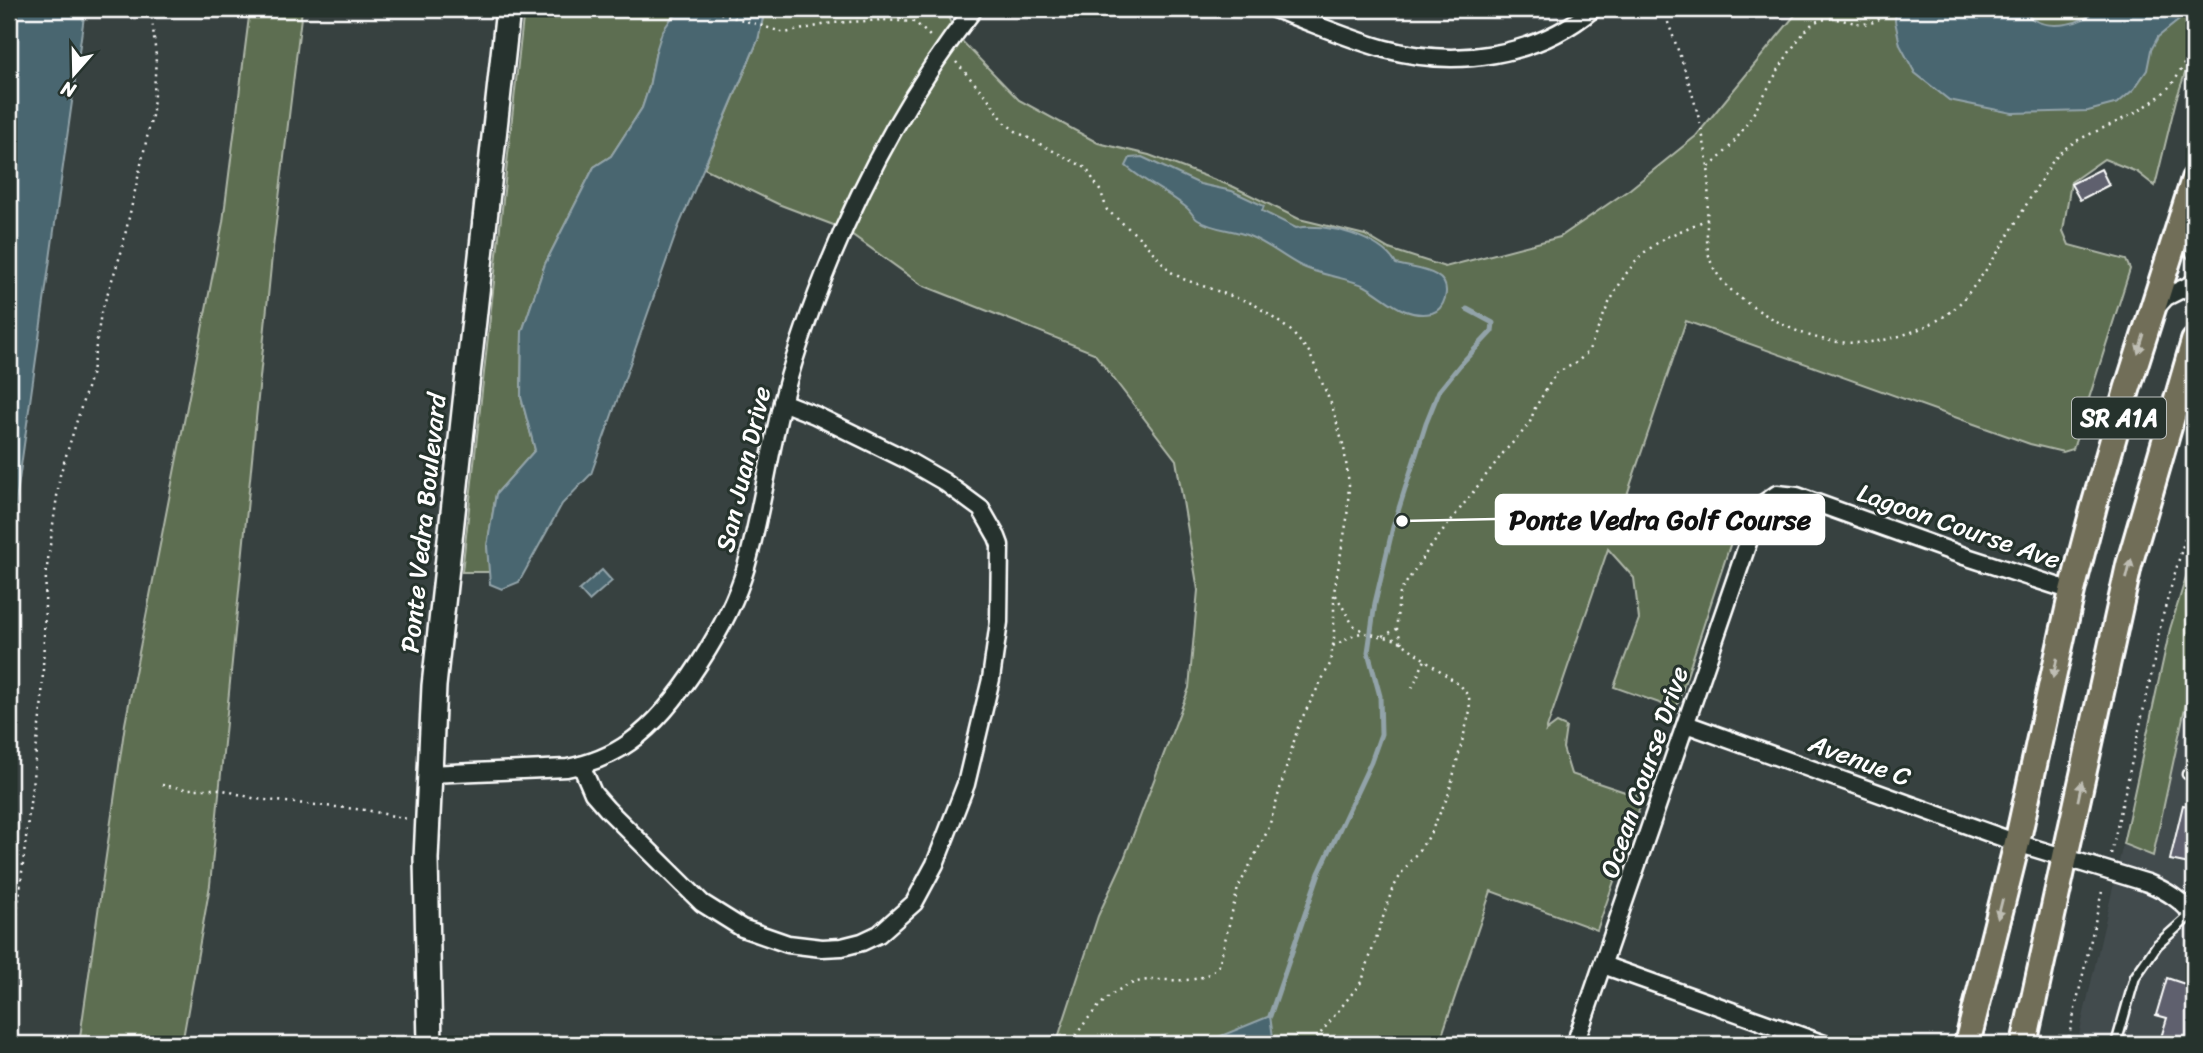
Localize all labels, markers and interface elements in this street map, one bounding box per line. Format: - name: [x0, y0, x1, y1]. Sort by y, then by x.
- north arrow: [38, 38, 108, 108]
- text: N: [56, 71, 81, 108]
- one-way arrow: [2136, 334, 2146, 355]
- street label: San Juan Drive: [702, 382, 784, 556]
- street label: Ponte Vedra Boulevard: [386, 389, 460, 655]
- road number: SR A1A: [2072, 398, 2166, 438]
- street label: Lagoon Course Ave: [1851, 470, 2067, 582]
- callout: Ponte Vedra Golf Course: [1496, 495, 1824, 544]
- text: Ponte Vedra Golf Course: [1509, 495, 1812, 544]
- one-way arrow: [2124, 558, 2135, 580]
- one-way arrow: [2050, 657, 2061, 679]
- street label: Ocean Course Drive: [1586, 660, 1702, 884]
- street label: Avenue C: [1801, 720, 1918, 800]
- one-way arrow: [2074, 780, 2085, 802]
- one-way arrow: [1994, 898, 2005, 920]

